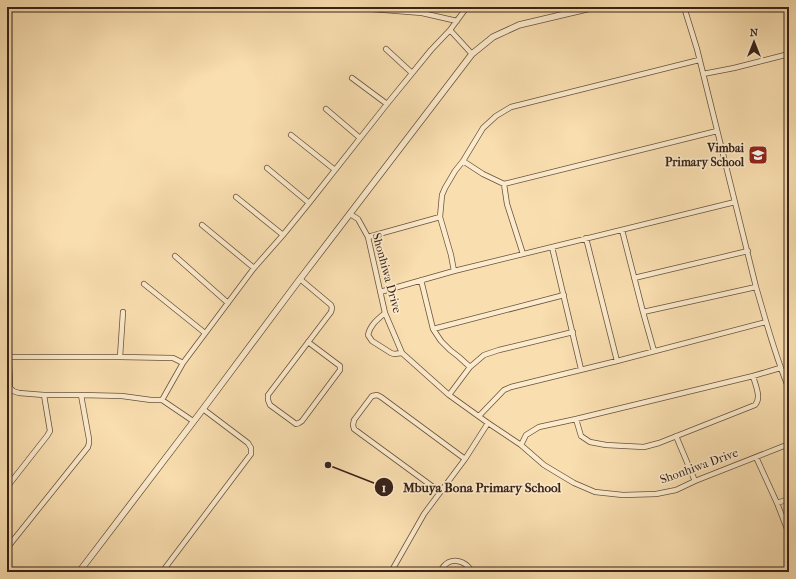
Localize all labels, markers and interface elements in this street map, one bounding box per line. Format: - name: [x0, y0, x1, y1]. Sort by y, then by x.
- north arrow: [734, 22, 774, 62]
- text: N: [750, 26, 759, 39]
- place label: Vimbai Primary School: [665, 141, 745, 170]
- school or university icon: Vimbai Primary School: [747, 144, 769, 166]
- street label: Shonhiwa Drive: [370, 231, 404, 315]
- street label: Shonhiwa Drive: [658, 445, 740, 487]
- callout: Mbuya Bona Primary School: [374, 475, 569, 500]
- text: Mbuya Bona Primary School: [402, 480, 562, 496]
- text: 1: [382, 481, 386, 495]

